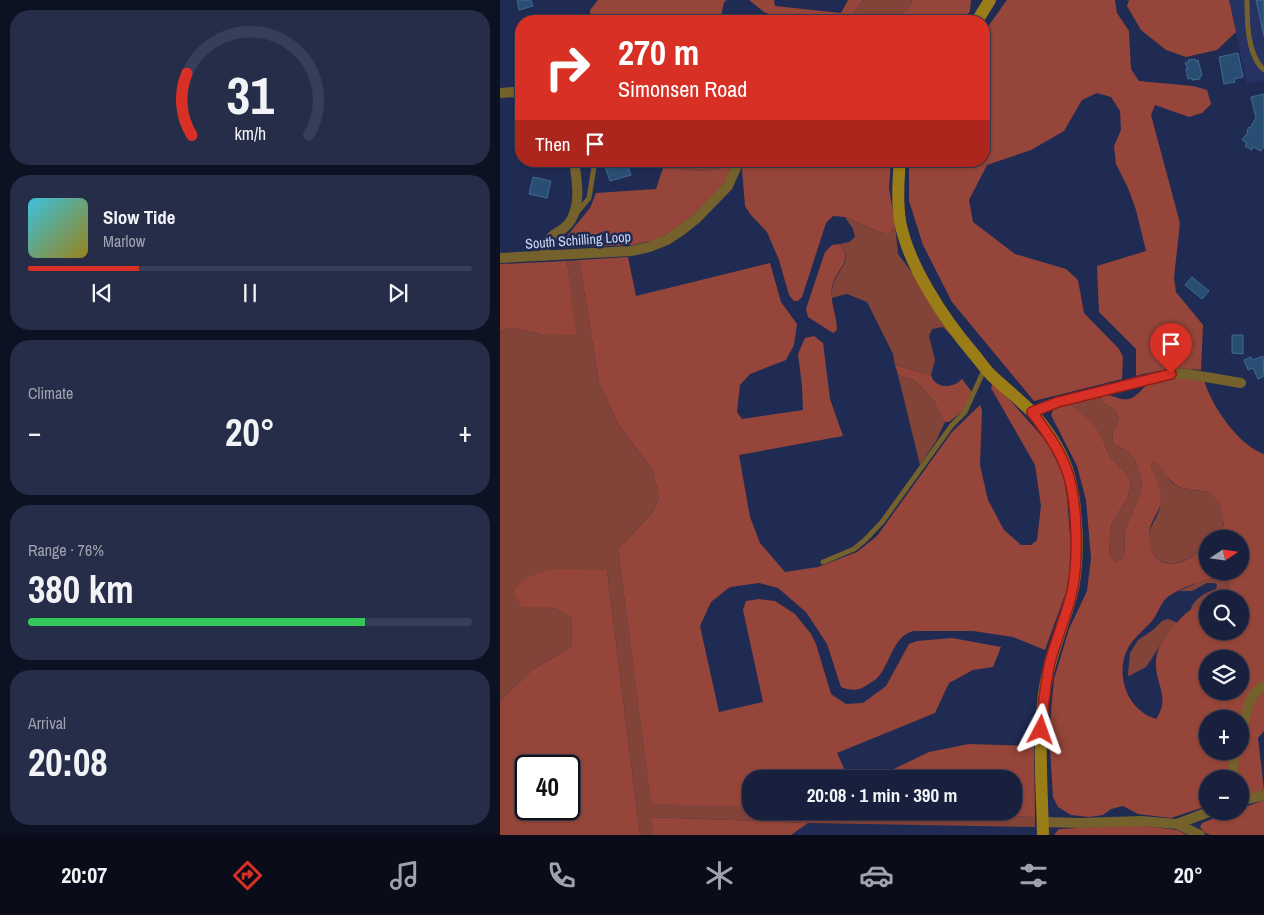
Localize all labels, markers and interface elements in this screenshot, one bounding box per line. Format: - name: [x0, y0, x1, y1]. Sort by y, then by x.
- text: 270 m: [618, 29, 699, 76]
- icon: right: [535, 35, 600, 100]
- text: 31: [226, 60, 274, 130]
- text: Simonsen Road: [618, 74, 747, 104]
- text: km/h: [234, 122, 266, 146]
- icon: arrive: [581, 130, 609, 158]
- text: Then: [535, 131, 571, 157]
- text: Slow Tide: [103, 204, 175, 230]
- street label: South Schilling Loop: [525, 227, 631, 253]
- text: Marlow: [103, 230, 145, 252]
- icon: previous: [88, 279, 116, 307]
- icon: pause: [236, 279, 264, 307]
- icon: next: [384, 279, 412, 307]
- pin: [1150, 323, 1192, 374]
- icon: arrive: [1157, 330, 1185, 358]
- text: Climate: [28, 382, 73, 404]
- text: 20°: [225, 407, 275, 458]
- text: −: [28, 413, 41, 451]
- text: +: [459, 413, 472, 451]
- north arrow: [1199, 530, 1249, 580]
- map controls: [1199, 530, 1249, 820]
- text: Range · 76%: [28, 539, 104, 561]
- text: 380 km: [28, 564, 134, 615]
- button: search: [1199, 590, 1249, 640]
- button: layers: [1199, 650, 1249, 700]
- position arrow: [1014, 703, 1066, 755]
- button: +: [1199, 710, 1249, 760]
- text: Arrival: [28, 712, 66, 734]
- text: 20:08: [28, 737, 108, 788]
- speed limit sign: 40: [515, 755, 580, 820]
- button: −: [1199, 770, 1249, 820]
- text: 20:08 · 1 min · 390 m: [807, 782, 957, 808]
- icon: directions: [230, 858, 265, 893]
- icon: music: [387, 858, 422, 893]
- icon: phone: [544, 858, 579, 893]
- icon: climate: [702, 858, 737, 893]
- icon: car: [859, 858, 894, 893]
- icon: filters: [1016, 858, 1051, 893]
- text: 20:07: [61, 860, 107, 890]
- text: 20°: [1174, 860, 1203, 890]

